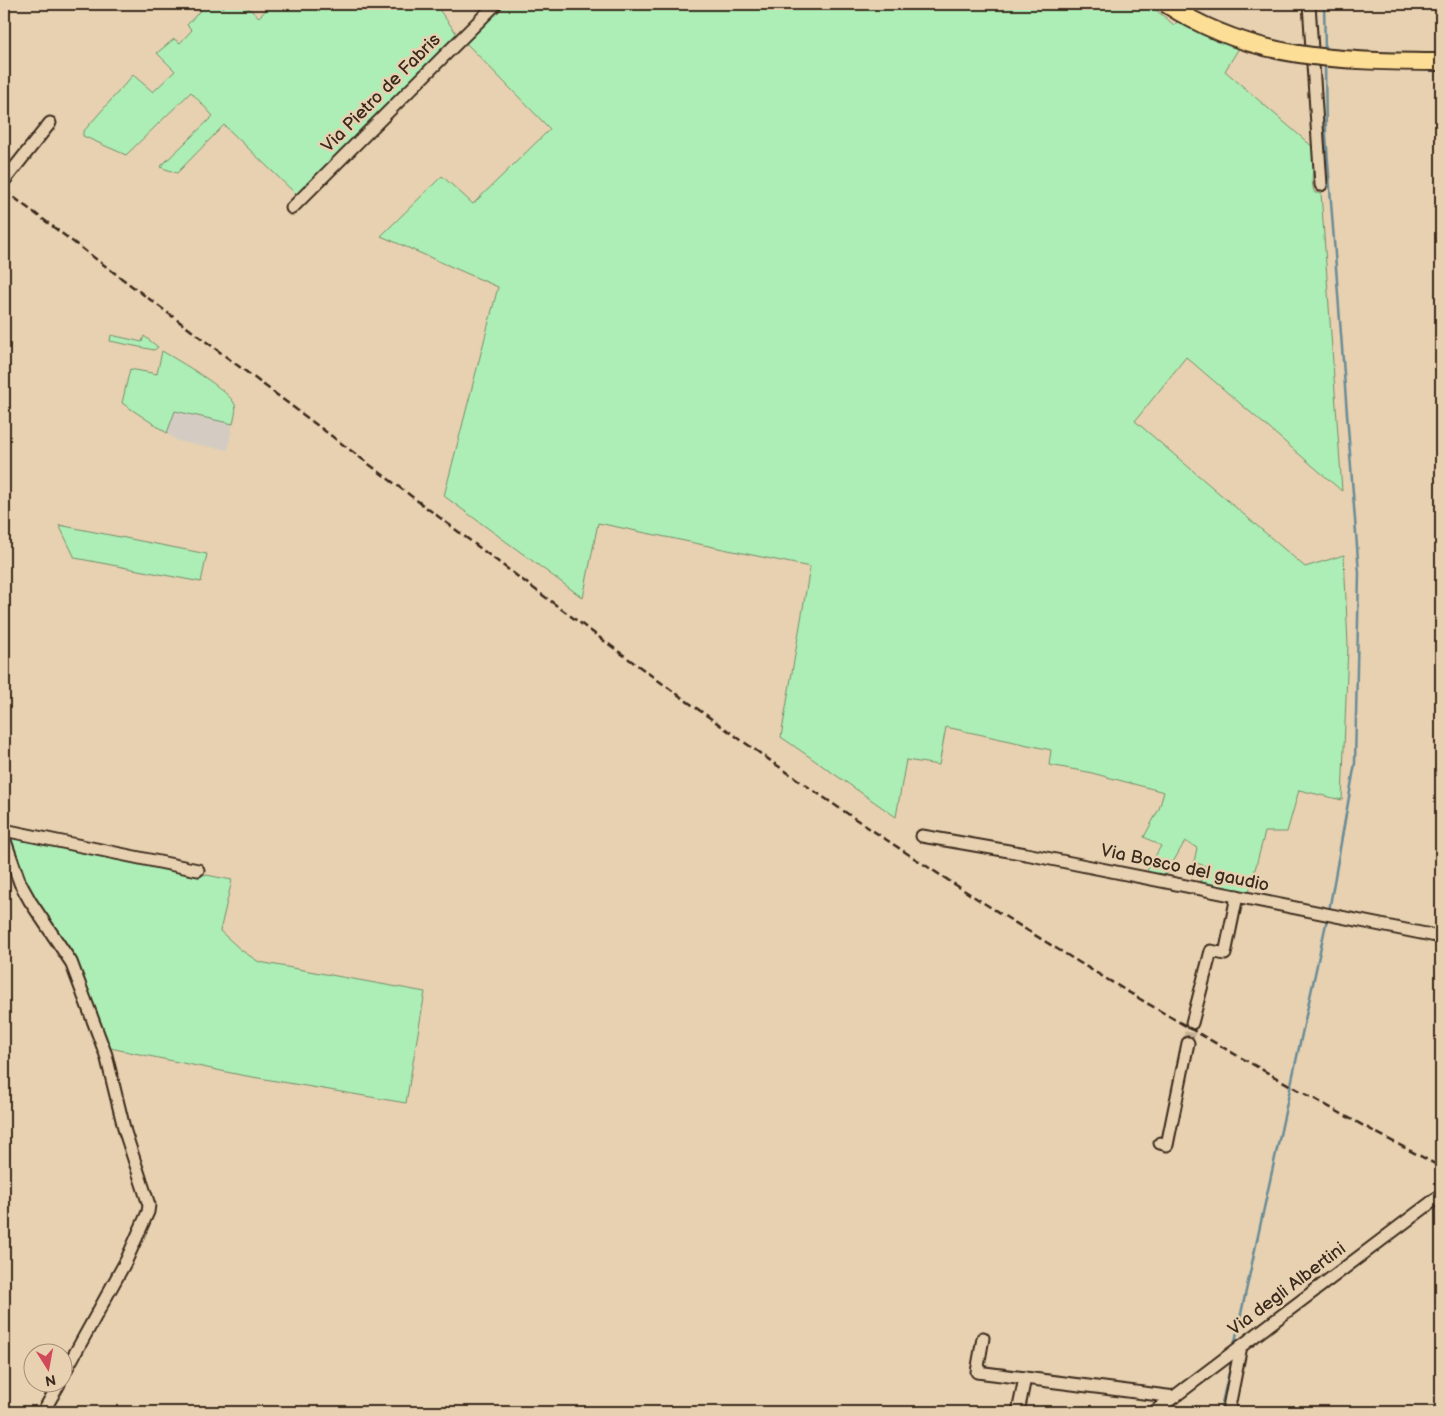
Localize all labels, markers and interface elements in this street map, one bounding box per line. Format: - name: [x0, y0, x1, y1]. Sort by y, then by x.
- street label: Via Pietro de Fabris: [317, 29, 445, 157]
- street label: Via Bosco del gaudio: [1099, 840, 1271, 896]
- street label: Via degli Albertini: [1224, 1238, 1350, 1340]
- north arrow: [22, 1344, 72, 1394]
- text: N: [44, 1371, 57, 1390]

